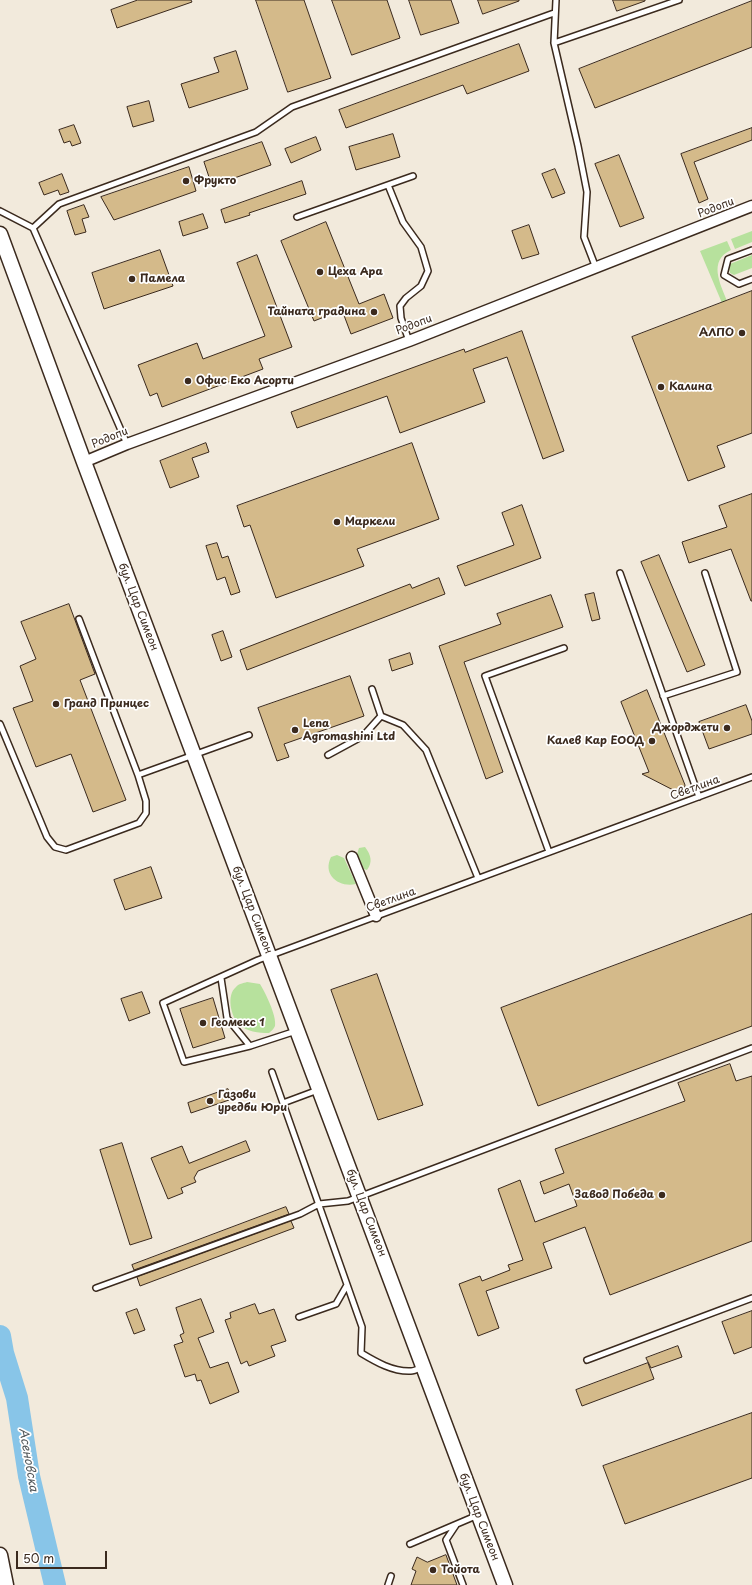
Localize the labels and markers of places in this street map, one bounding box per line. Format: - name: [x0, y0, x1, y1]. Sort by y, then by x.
- place label: Фрукто: [194, 174, 236, 188]
- marker: Фрукто: [181, 176, 191, 186]
- place label: Цеха Ара: [328, 265, 383, 279]
- marker: Цеха Ара: [315, 267, 325, 277]
- place label: Памела: [140, 272, 185, 286]
- marker: Памела: [127, 274, 137, 284]
- place label: Тайната градина: [267, 305, 366, 319]
- marker: Тайната градина: [369, 307, 379, 317]
- place label: АЛПО: [699, 326, 734, 340]
- marker: АЛПО: [737, 328, 747, 338]
- place label: Офис Еко Асорти: [196, 374, 294, 388]
- marker: Офис Еко Асорти: [183, 376, 193, 386]
- place label: Калина: [669, 380, 713, 394]
- marker: Калина: [656, 382, 666, 392]
- place label: Маркели: [345, 515, 395, 529]
- marker: Маркели: [332, 517, 342, 527]
- place label: Гранд Принцес: [64, 697, 149, 711]
- marker: Гранд Принцес: [51, 699, 61, 709]
- place label: Lena Agromashini Ltd: [303, 717, 395, 743]
- place label: Джорджети: [652, 721, 719, 735]
- marker: Джорджети: [722, 723, 732, 733]
- marker: Lena Agromashini Ltd: [290, 725, 300, 735]
- place label: Калев Кар ЕООД: [547, 734, 644, 748]
- marker: Калев Кар ЕООД: [647, 736, 657, 746]
- place label: Геомекс 1: [211, 1016, 265, 1030]
- marker: Геомекс 1: [198, 1018, 208, 1028]
- place label: Газови уредби Юри: [218, 1088, 287, 1114]
- marker: Газови уредби Юри: [205, 1096, 215, 1106]
- place label: Завод Победа: [575, 1188, 654, 1202]
- marker: Завод Победа: [657, 1190, 667, 1200]
- place label: Тойота: [441, 1563, 480, 1577]
- marker: Тойота: [428, 1565, 438, 1575]

